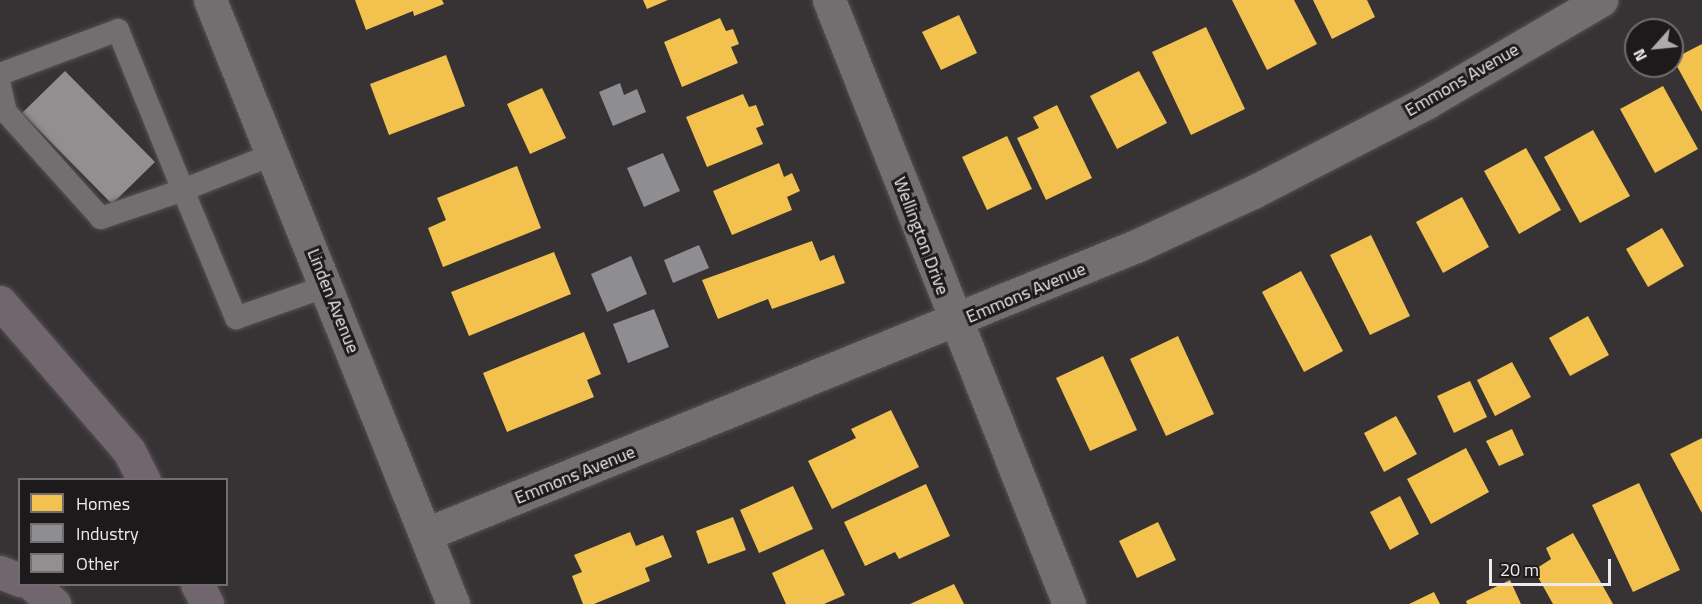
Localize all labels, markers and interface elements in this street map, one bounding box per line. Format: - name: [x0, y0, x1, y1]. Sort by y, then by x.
- north arrow: [1624, 18, 1684, 78]
- street label: Emmons Avenue: [1401, 39, 1523, 121]
- text: N: [1627, 45, 1653, 66]
- street label: Wellington Drive: [889, 174, 953, 298]
- street label: Linden Avenue: [302, 246, 364, 356]
- street label: Emmons Avenue: [963, 258, 1089, 328]
- street label: Emmons Avenue: [512, 441, 638, 509]
- legend: [18, 478, 228, 586]
- text: Homes: [76, 490, 130, 517]
- text: Industry: [76, 520, 139, 547]
- scale bar: [1492, 547, 1614, 585]
- text: Other: [76, 550, 119, 577]
- text: 20 m: [1500, 556, 1539, 583]

